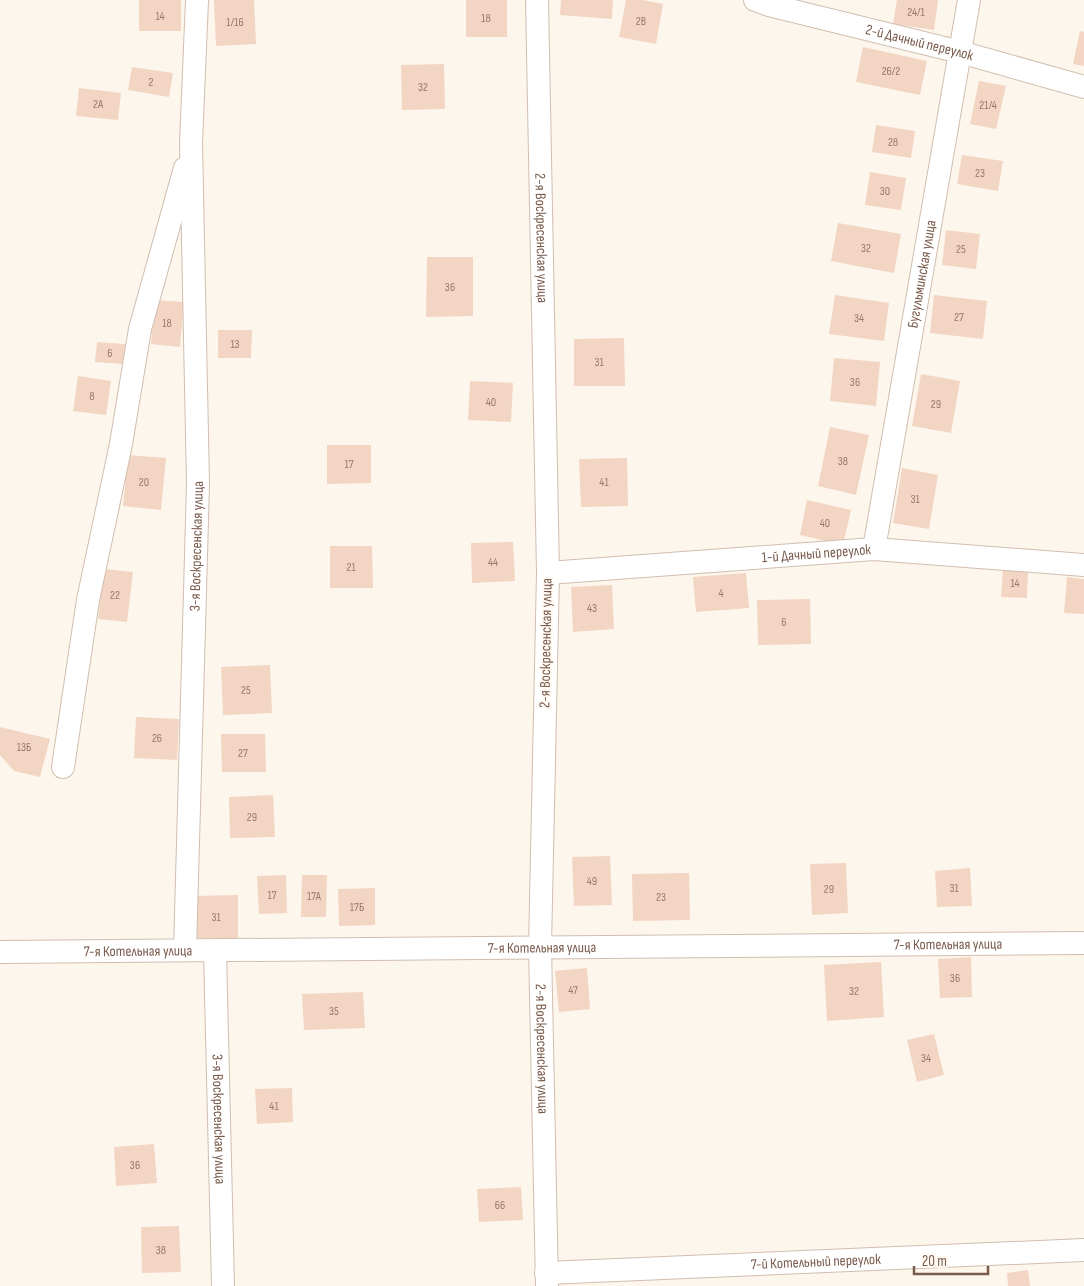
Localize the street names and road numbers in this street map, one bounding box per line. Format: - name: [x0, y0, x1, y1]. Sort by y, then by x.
- street label: 2-й Дачный переулок: [864, 20, 976, 65]
- street label: 2-я Воскресенская улица: [531, 173, 552, 303]
- street label: Бугульминская улица: [903, 218, 940, 330]
- street label: 3-я Воскресенская улица: [185, 481, 208, 612]
- street label: 1-й Дачный переулок: [761, 540, 872, 567]
- street label: 2-я Воскресенская улица: [535, 578, 557, 708]
- street label: 7-я Котельная улица: [894, 934, 1002, 954]
- street label: 7-я Котельная улица: [488, 938, 596, 957]
- street label: 7-я Котельная улица: [84, 941, 192, 961]
- street label: 2-я Воскресенская улица: [531, 984, 553, 1114]
- street label: 3-я Воскресенская улица: [208, 1054, 230, 1184]
- street label: 7-й Котельный переулок: [750, 1249, 882, 1274]

